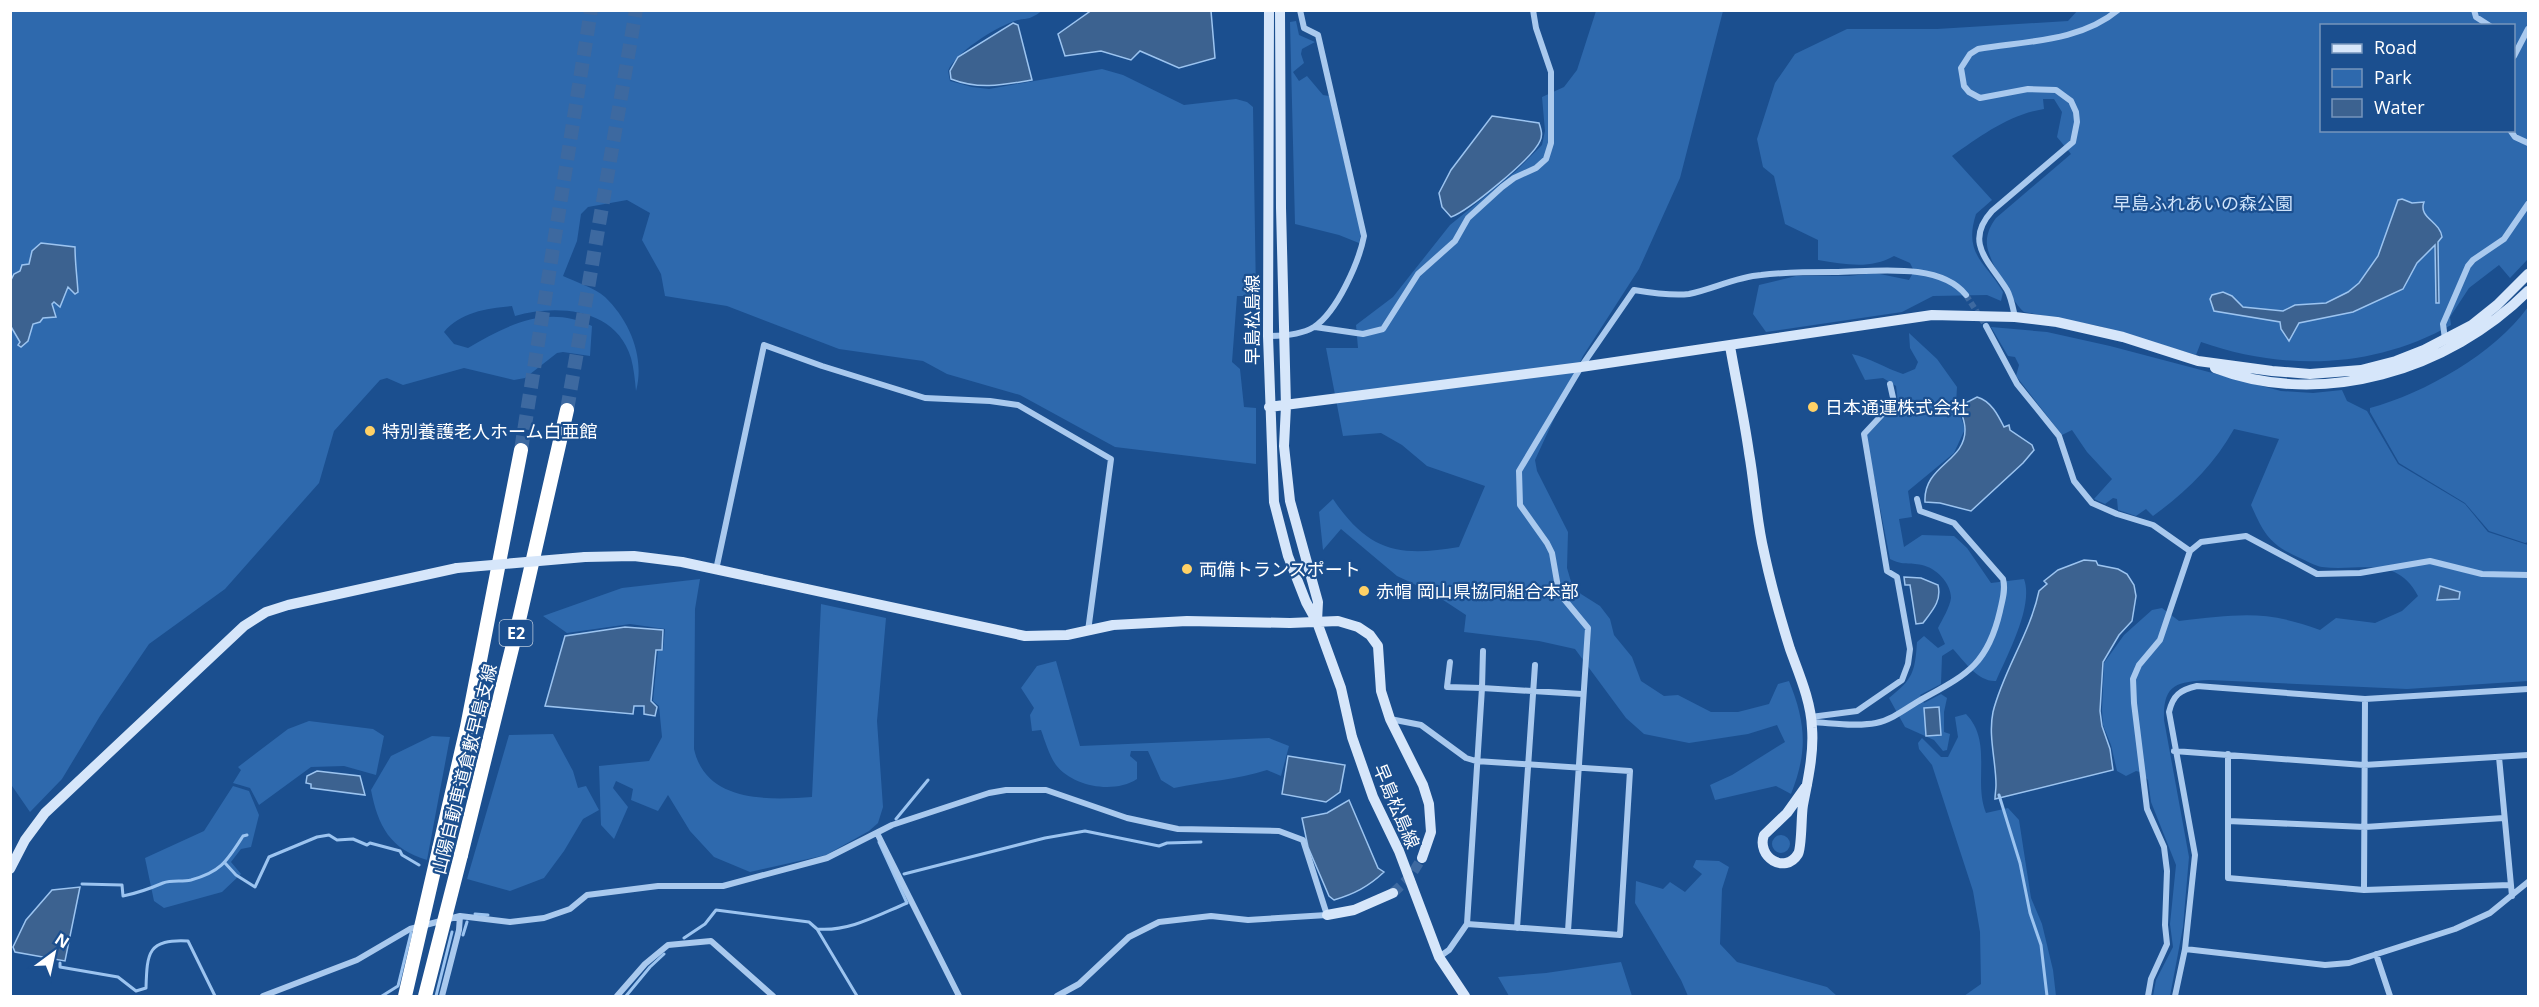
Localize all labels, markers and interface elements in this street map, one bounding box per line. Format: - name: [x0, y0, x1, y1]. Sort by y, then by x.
- legend: [2320, 24, 2515, 132]
- text: Road: [2374, 35, 2417, 59]
- text: Park: [2374, 65, 2412, 89]
- text: Water: [2374, 95, 2425, 119]
- park label: 早島ふれあいの森公園: [2113, 191, 2293, 215]
- street label: 早島松島線: [1240, 275, 1264, 365]
- place label: 日本通運株式会社: [1825, 395, 1969, 419]
- marker: 日本通運株式会社: [1806, 400, 1820, 414]
- place label: 特別養護老人ホーム白亜館: [382, 419, 597, 443]
- marker: 特別養護老人ホーム白亜館: [363, 424, 377, 438]
- place label: 両備トランスポート: [1199, 557, 1361, 581]
- marker: 両備トランスポート: [1180, 562, 1194, 576]
- place label: 赤帽 岡山県協同組合本部: [1376, 579, 1579, 603]
- marker: 赤帽 岡山県協同組合本部: [1357, 584, 1371, 598]
- road number: E2: [500, 620, 532, 646]
- street label: 山陽自動車道倉敷早島支線: [426, 661, 502, 877]
- street label: 早島松島線: [1368, 760, 1426, 852]
- north arrow: [24, 923, 84, 983]
- text: N: [51, 928, 74, 953]

